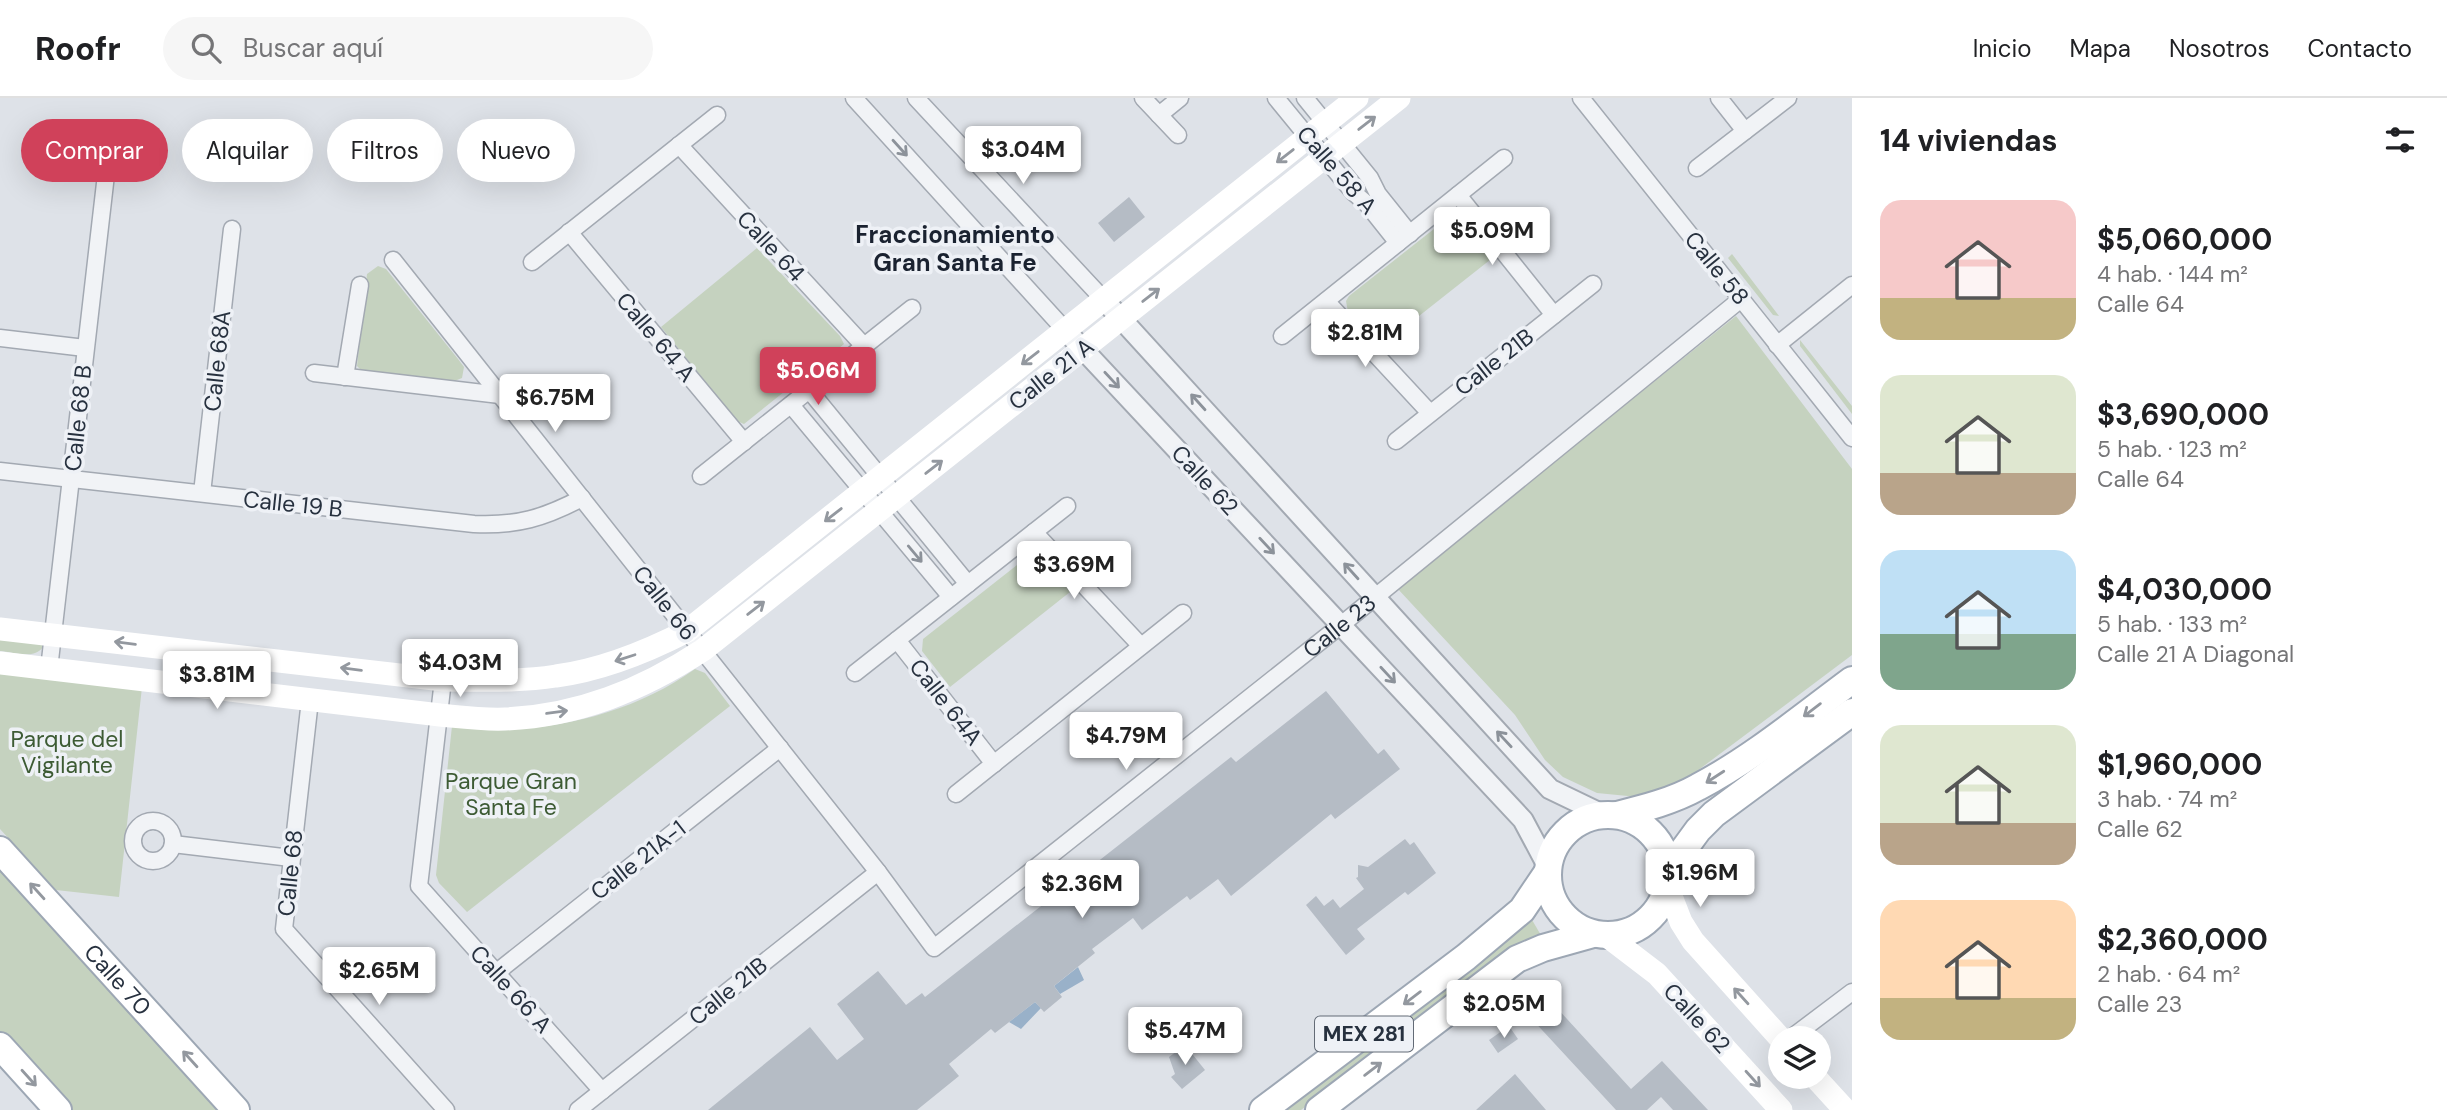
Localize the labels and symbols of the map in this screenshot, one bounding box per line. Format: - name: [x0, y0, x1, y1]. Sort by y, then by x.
- one-way arrow: [1358, 115, 1376, 130]
- street label: Calle 58 A: [1290, 119, 1384, 221]
- pin: $3.04M: [966, 126, 1080, 186]
- one-way arrow: [892, 139, 908, 157]
- one-way arrow: [1276, 148, 1294, 163]
- street label: Calle 64: [730, 204, 812, 288]
- pin: $5.09M: [1435, 208, 1549, 267]
- district label: Fraccionamiento Gran Santa Fe: [855, 219, 1055, 278]
- street label: Calle 58: [1678, 225, 1756, 311]
- street label: Calle 64 A: [610, 286, 702, 388]
- one-way arrow: [1141, 287, 1159, 302]
- street label: Calle 68A: [197, 309, 237, 413]
- pin: $2.81M: [1308, 310, 1422, 369]
- street label: Calle 21B: [1448, 322, 1540, 402]
- street label: Calle 21 A: [1002, 331, 1100, 417]
- pin: $5.06M: [761, 348, 875, 407]
- one-way arrow: [1021, 351, 1039, 366]
- street label: Calle 68 B: [57, 363, 99, 473]
- one-way arrow: [1103, 371, 1120, 388]
- pin: $6.75M: [498, 374, 612, 434]
- one-way arrow: [1189, 394, 1206, 411]
- street label: Calle 62: [1165, 438, 1245, 522]
- one-way arrow: [925, 459, 943, 474]
- street label: Calle 19 B: [242, 484, 344, 524]
- one-way arrow: [824, 507, 842, 523]
- one-way arrow: [1259, 537, 1275, 555]
- pin: $3.69M: [1017, 542, 1131, 601]
- one-way arrow: [907, 544, 923, 562]
- street label: Calle 66: [626, 559, 704, 647]
- one-way arrow: [1342, 563, 1359, 580]
- street label: Calle 23: [1297, 588, 1382, 664]
- one-way arrow: [746, 601, 765, 616]
- one-way arrow: [114, 636, 137, 649]
- pin: $4.03M: [403, 640, 517, 699]
- pin: $3.81M: [160, 652, 274, 711]
- one-way arrow: [614, 653, 636, 666]
- street label: Calle 64A: [903, 653, 989, 751]
- one-way arrow: [340, 662, 363, 675]
- one-way arrow: [1379, 666, 1396, 683]
- one-way arrow: [1803, 703, 1822, 717]
- one-way arrow: [545, 706, 568, 719]
- pin: $4.79M: [1069, 712, 1183, 772]
- park label: Parque del Vigilante: [11, 724, 123, 780]
- one-way arrow: [1496, 730, 1512, 748]
- park label: Parque Gran Santa Fe: [445, 766, 577, 822]
- one-way arrow: [1705, 770, 1725, 784]
- street label: Calle 21A-1: [584, 813, 692, 907]
- street label: Calle 68: [271, 828, 309, 918]
- pin: $1.96M: [1643, 850, 1757, 909]
- pin: $2.36M: [1025, 860, 1139, 920]
- one-way arrow: [29, 883, 46, 900]
- street label: Calle 70: [78, 938, 158, 1022]
- street label: Calle 66 A: [463, 939, 559, 1039]
- pin: $2.65M: [322, 948, 436, 1007]
- street label: Calle 21B: [683, 950, 773, 1032]
- street label: Calle 62: [1657, 976, 1737, 1060]
- pin: $2.05M: [1447, 981, 1561, 1040]
- one-way arrow: [1733, 987, 1749, 1005]
- one-way arrow: [1402, 990, 1421, 1005]
- pin: $5.47M: [1128, 1007, 1242, 1067]
- road number: MEX 281: [1315, 1016, 1413, 1052]
- one-way arrow: [183, 1051, 199, 1069]
- one-way arrow: [1364, 1061, 1382, 1076]
- one-way arrow: [21, 1069, 37, 1087]
- one-way arrow: [1745, 1070, 1761, 1088]

